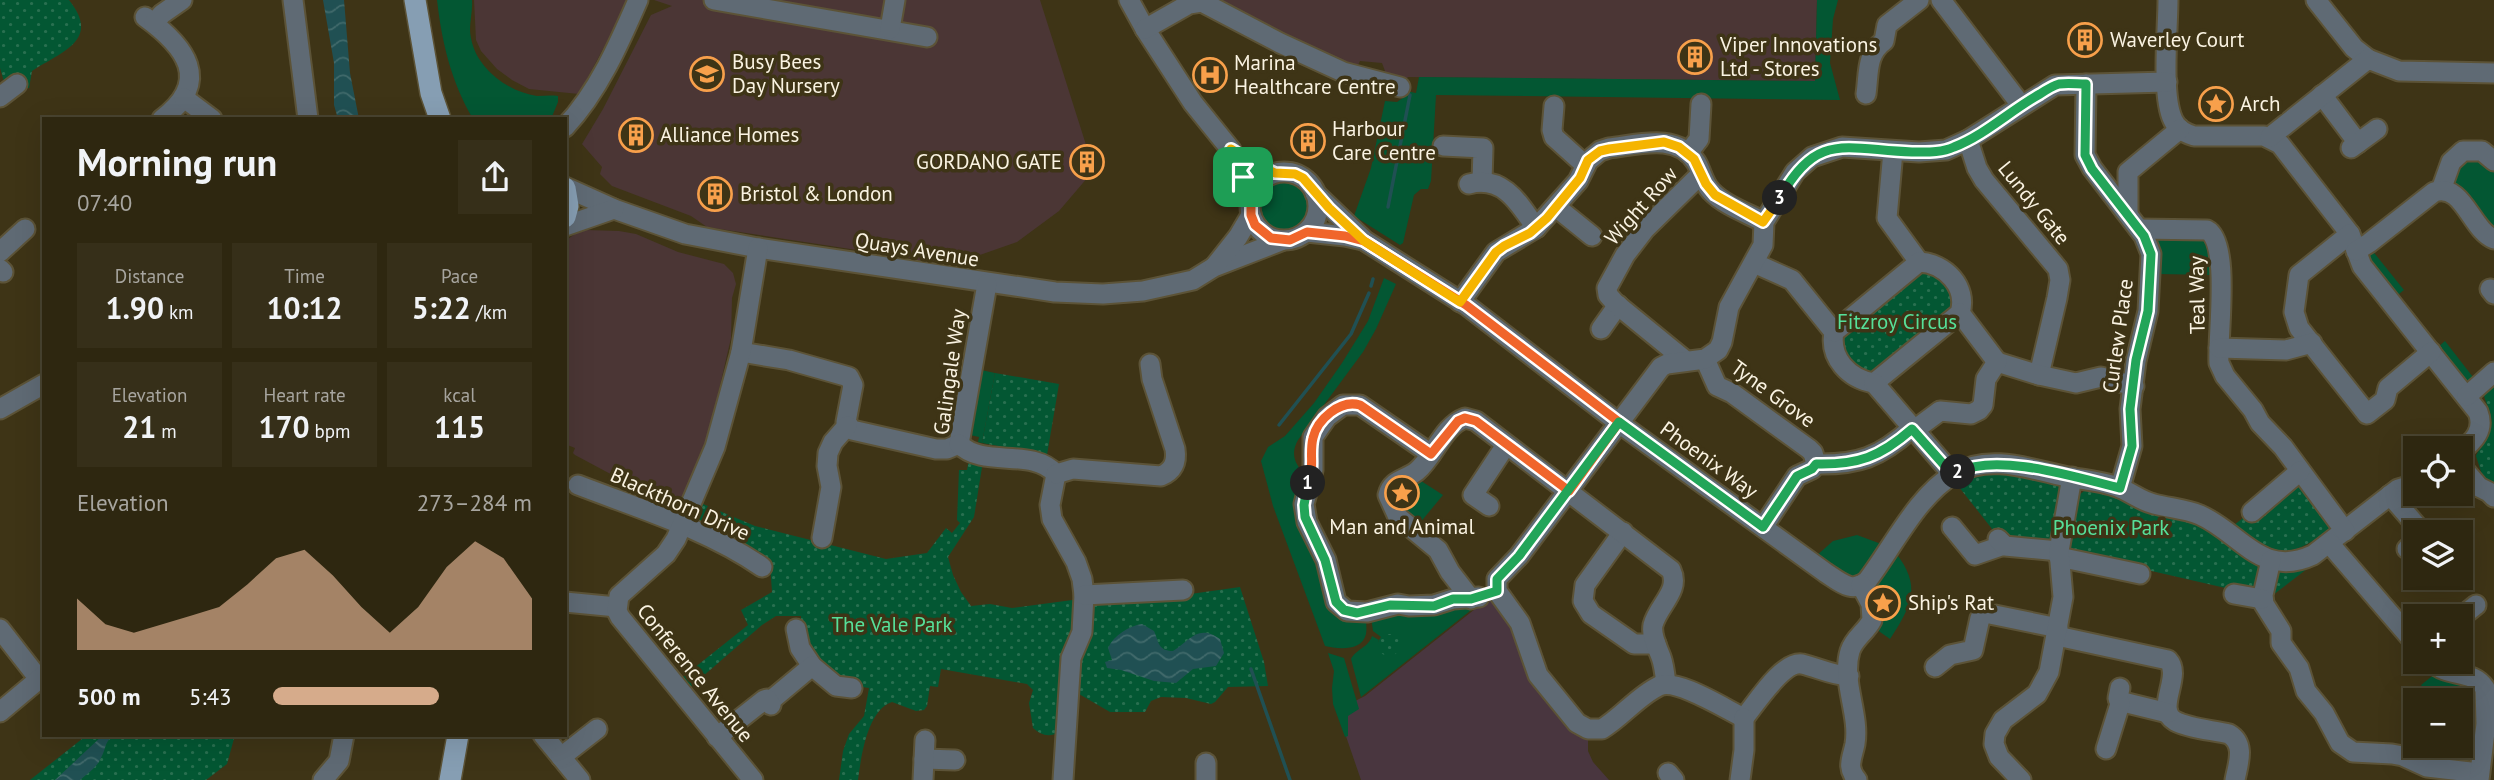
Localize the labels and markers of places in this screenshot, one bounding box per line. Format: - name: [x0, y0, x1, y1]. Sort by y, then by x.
- building icon: Waverley Court: [2066, 21, 2104, 59]
- place label: Waverley Court: [2110, 26, 2244, 53]
- place label: Viper Innovations Ltd - Stores: [1719, 31, 1877, 82]
- building icon: Viper Innovations Ltd - Stores: [1676, 38, 1714, 76]
- place label: Busy Bees Day Nursery: [732, 48, 840, 99]
- place label: Marina Healthcare Centre: [1234, 49, 1396, 100]
- school or university icon: Busy Bees Day Nursery: [688, 55, 726, 93]
- hospital icon: Marina Healthcare Centre: [1191, 56, 1229, 94]
- place icon: Arch: [2197, 85, 2235, 123]
- place label: Arch: [2240, 90, 2280, 117]
- place label: Harbour Care Centre: [1332, 115, 1436, 166]
- building icon: Alliance Homes: [617, 116, 655, 154]
- place label: Alliance Homes: [660, 121, 799, 148]
- building icon: Harbour Care Centre: [1289, 122, 1327, 160]
- building icon: GORDANO GATE: [1068, 143, 1106, 181]
- pin: [1213, 147, 1273, 207]
- place label: GORDANO GATE: [916, 148, 1062, 175]
- building icon: Bristol & London: [696, 175, 734, 213]
- place label: Bristol & London: [740, 180, 893, 207]
- pin: 3: [1762, 180, 1798, 216]
- pin: 2: [1940, 454, 1976, 490]
- pin: 1: [1290, 466, 1326, 500]
- place icon: Man and Animal: [1383, 474, 1421, 512]
- place label: Man and Animal: [1329, 513, 1475, 540]
- place icon: Ship's Rat: [1864, 584, 1902, 622]
- place label: Ship's Rat: [1908, 589, 1994, 616]

